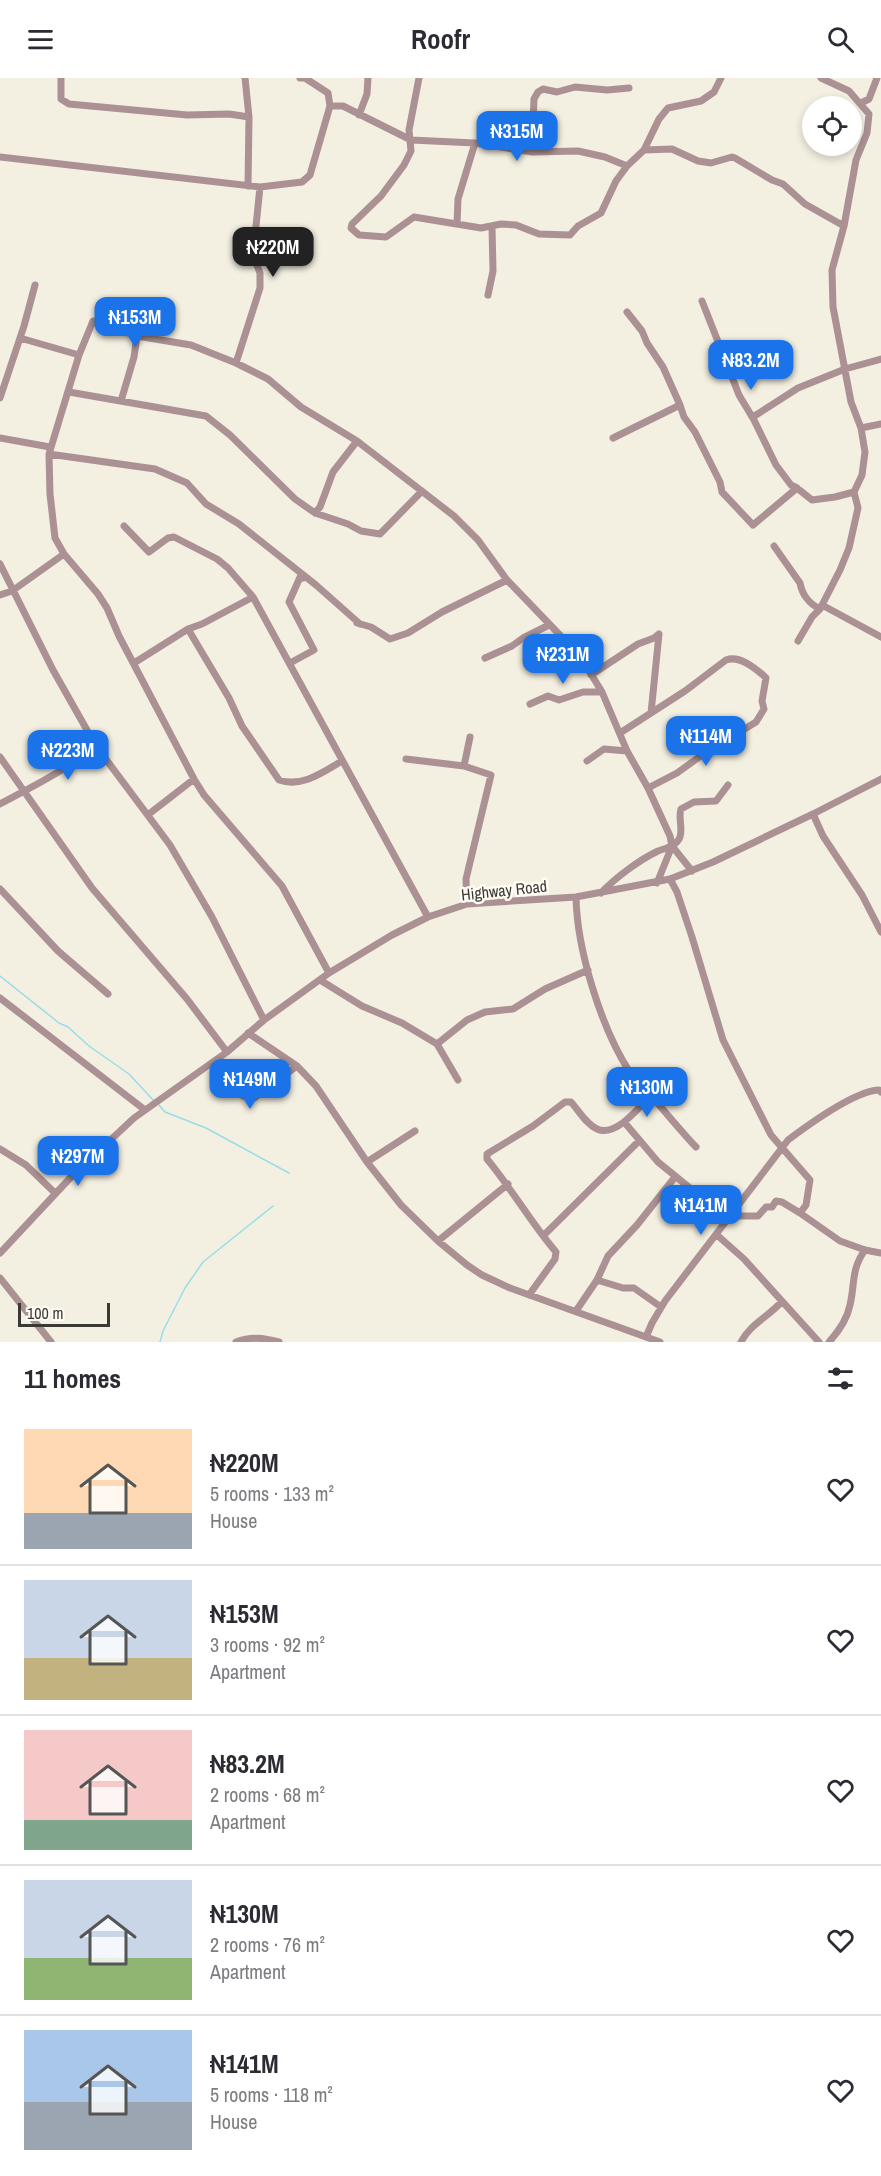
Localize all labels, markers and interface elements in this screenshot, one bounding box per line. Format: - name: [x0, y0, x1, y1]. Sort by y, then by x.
- text: Roofr: [411, 21, 470, 57]
- icon: menu: [24, 23, 57, 56]
- icon: search: [824, 23, 857, 56]
- map controls: [802, 96, 862, 156]
- button: locate: [802, 96, 862, 156]
- pin: ₦315M: [475, 111, 559, 162]
- text: ₦315M: [491, 117, 543, 144]
- pin: ₦220M: [231, 227, 315, 278]
- text: ₦220M: [247, 233, 299, 260]
- pin: ₦153M: [93, 297, 177, 348]
- text: ₦153M: [109, 303, 161, 330]
- pin: ₦83.2M: [702, 340, 800, 391]
- text: ₦83.2M: [722, 346, 780, 373]
- pin: ₦231M: [521, 634, 605, 685]
- text: ₦231M: [537, 640, 589, 667]
- pin: ₦114M: [664, 716, 748, 767]
- text: ₦114M: [680, 722, 732, 749]
- pin: ₦223M: [26, 730, 110, 781]
- text: ₦223M: [42, 736, 94, 763]
- street label: Highway Road: [460, 875, 548, 905]
- pin: ₦149M: [208, 1059, 292, 1110]
- text: ₦149M: [224, 1065, 276, 1092]
- pin: ₦130M: [605, 1067, 689, 1118]
- text: ₦130M: [621, 1073, 673, 1100]
- pin: ₦297M: [36, 1136, 120, 1187]
- text: ₦297M: [52, 1142, 104, 1169]
- pin: ₦141M: [659, 1185, 743, 1236]
- text: ₦141M: [675, 1191, 727, 1218]
- scale bar: [18, 1300, 110, 1328]
- text: 100 m: [27, 1302, 63, 1324]
- text: 11 homes: [24, 1361, 121, 1396]
- icon: filters: [824, 1362, 857, 1395]
- text: ₦220M: [210, 1445, 279, 1480]
- icon: home: [72, 1453, 144, 1525]
- icon: heart: [824, 1473, 857, 1506]
- text: 5 rooms · 133 m²: [210, 1480, 334, 1507]
- text: House: [210, 1507, 257, 1534]
- text: ₦153M: [210, 1596, 279, 1631]
- icon: home: [72, 1604, 144, 1676]
- icon: heart: [824, 1624, 857, 1657]
- text: 3 rooms · 92 m²: [210, 1631, 325, 1658]
- text: Apartment: [210, 1658, 286, 1685]
- text: ₦83.2M: [210, 1746, 285, 1781]
- icon: home: [72, 1754, 144, 1826]
- icon: heart: [824, 1774, 857, 1807]
- text: 2 rooms · 68 m²: [210, 1781, 325, 1808]
- text: Apartment: [210, 1808, 286, 1835]
- text: ₦130M: [210, 1896, 279, 1931]
- icon: home: [72, 1904, 144, 1976]
- icon: heart: [824, 1924, 857, 1957]
- text: 2 rooms · 76 m²: [210, 1931, 325, 1958]
- text: Apartment: [210, 1958, 286, 1985]
- text: ₦141M: [210, 2046, 279, 2081]
- icon: home: [72, 2054, 144, 2126]
- icon: heart: [824, 2074, 857, 2107]
- text: 5 rooms · 118 m²: [210, 2081, 333, 2108]
- text: House: [210, 2108, 257, 2135]

